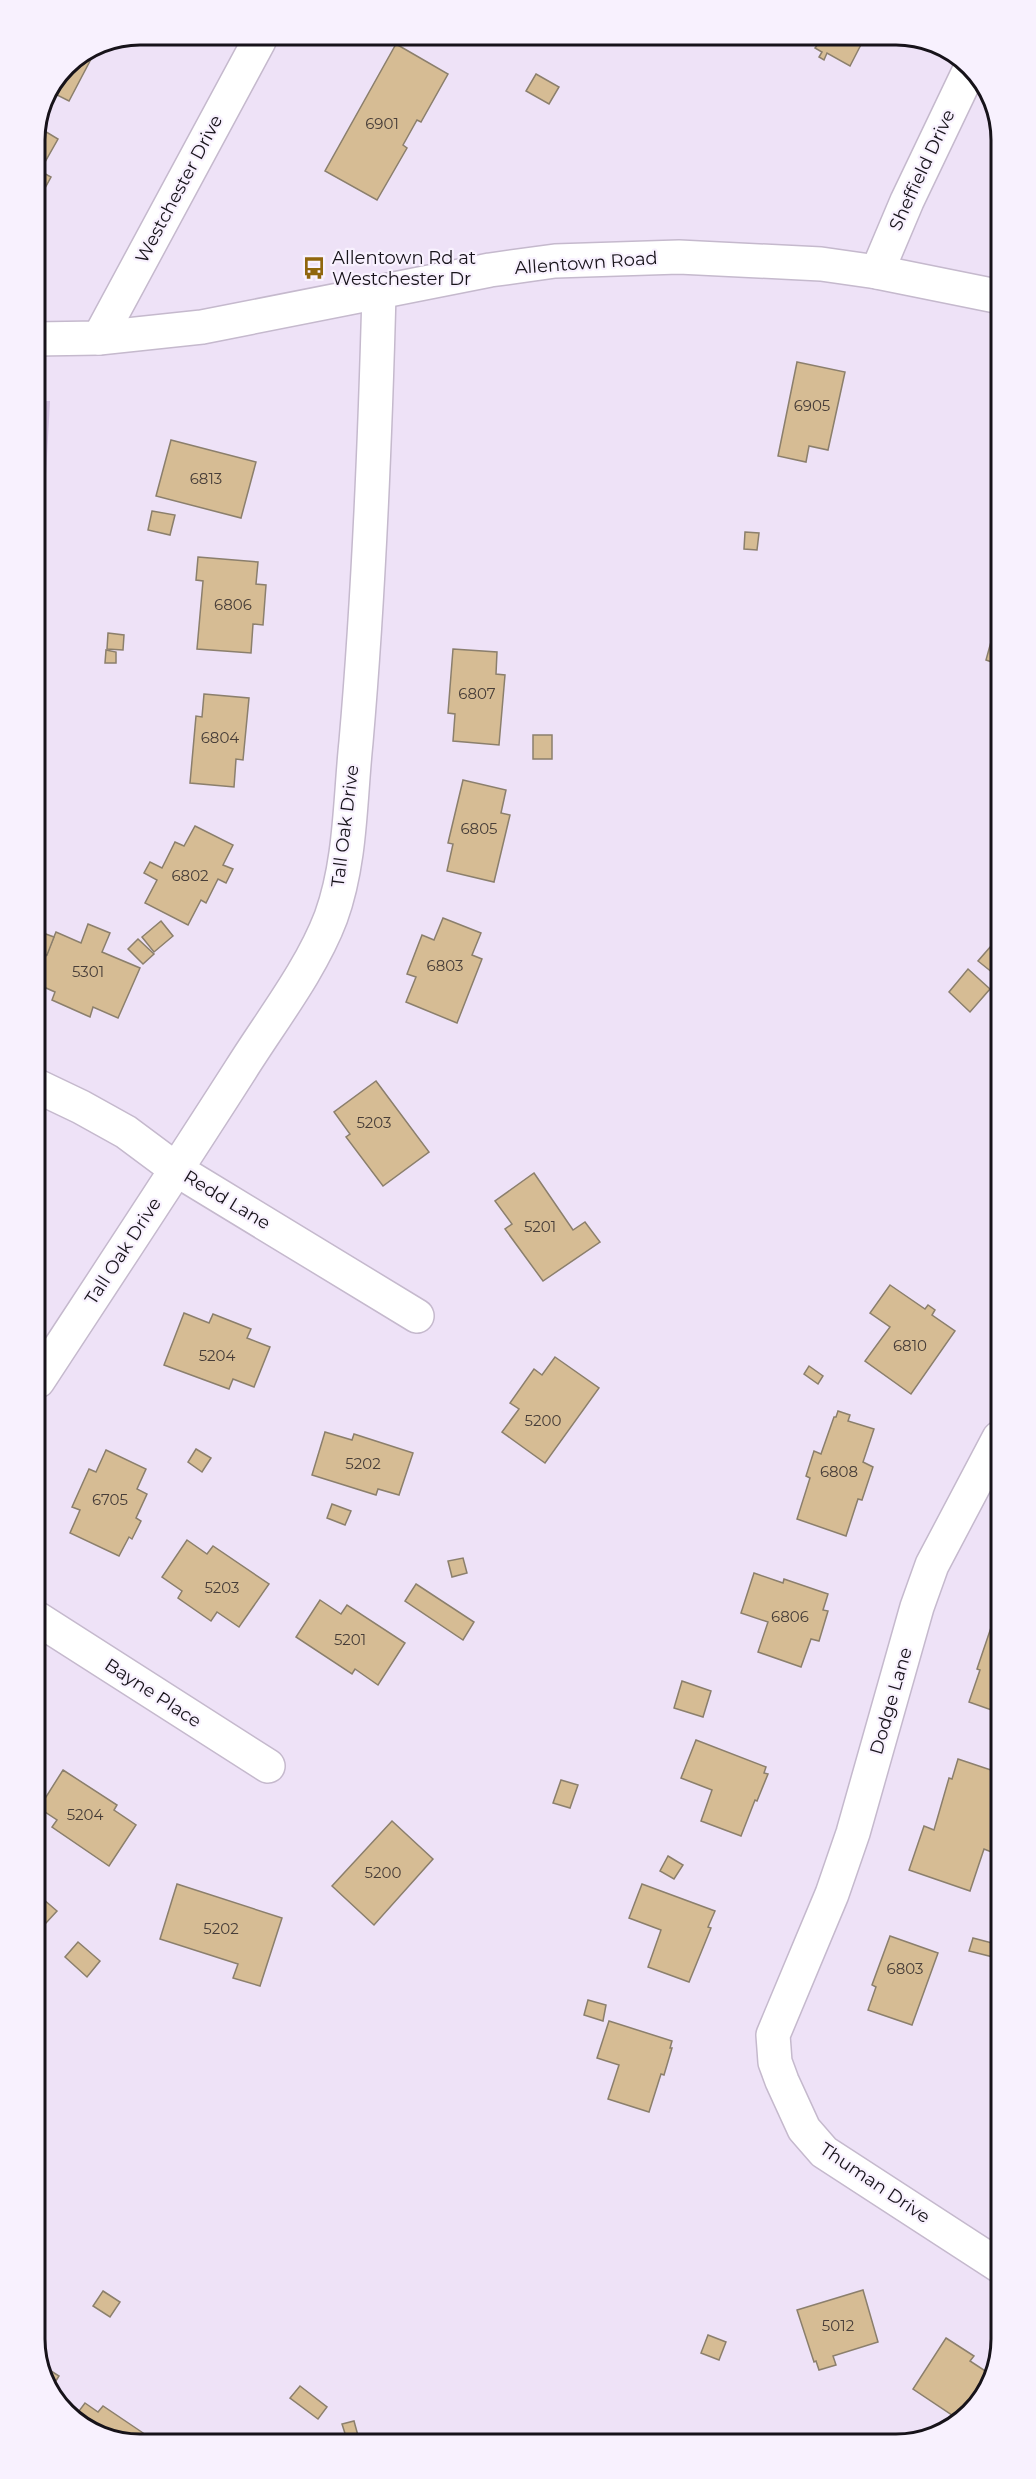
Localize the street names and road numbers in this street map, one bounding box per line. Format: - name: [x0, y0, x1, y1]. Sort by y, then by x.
- street label: Sheffield Drive: [884, 106, 960, 234]
- street label: Westchester Drive: [131, 111, 227, 267]
- street label: Allentown Road: [514, 247, 658, 279]
- street label: Tall Oak Drive: [327, 763, 363, 888]
- street label: Redd Lane: [180, 1166, 274, 1235]
- street label: Tall Oak Drive: [80, 1193, 166, 1309]
- street label: Dodge Lane: [865, 1645, 917, 1757]
- street label: Bayne Place: [101, 1654, 205, 1732]
- street label: Thuman Drive: [816, 2138, 934, 2228]

